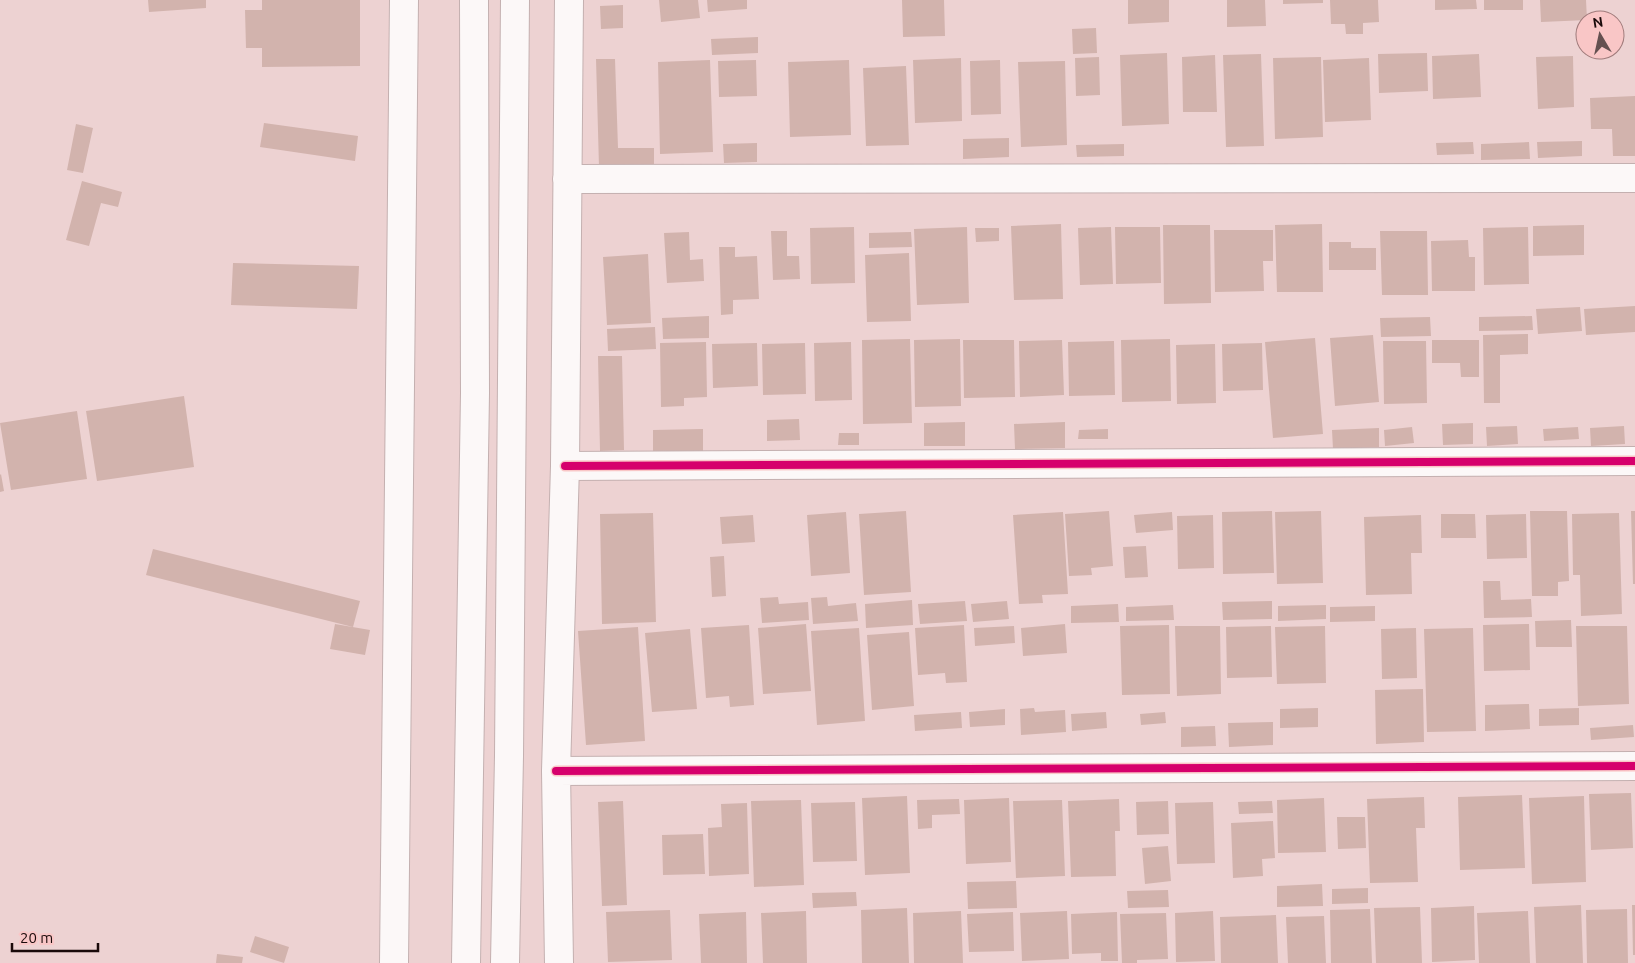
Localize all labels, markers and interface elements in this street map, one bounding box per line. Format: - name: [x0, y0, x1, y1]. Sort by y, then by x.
- north arrow: [1575, 10, 1625, 60]
- text: N: [1592, 13, 1604, 31]
- scale bar: [12, 920, 99, 952]
- text: 20 m: [20, 929, 53, 946]

